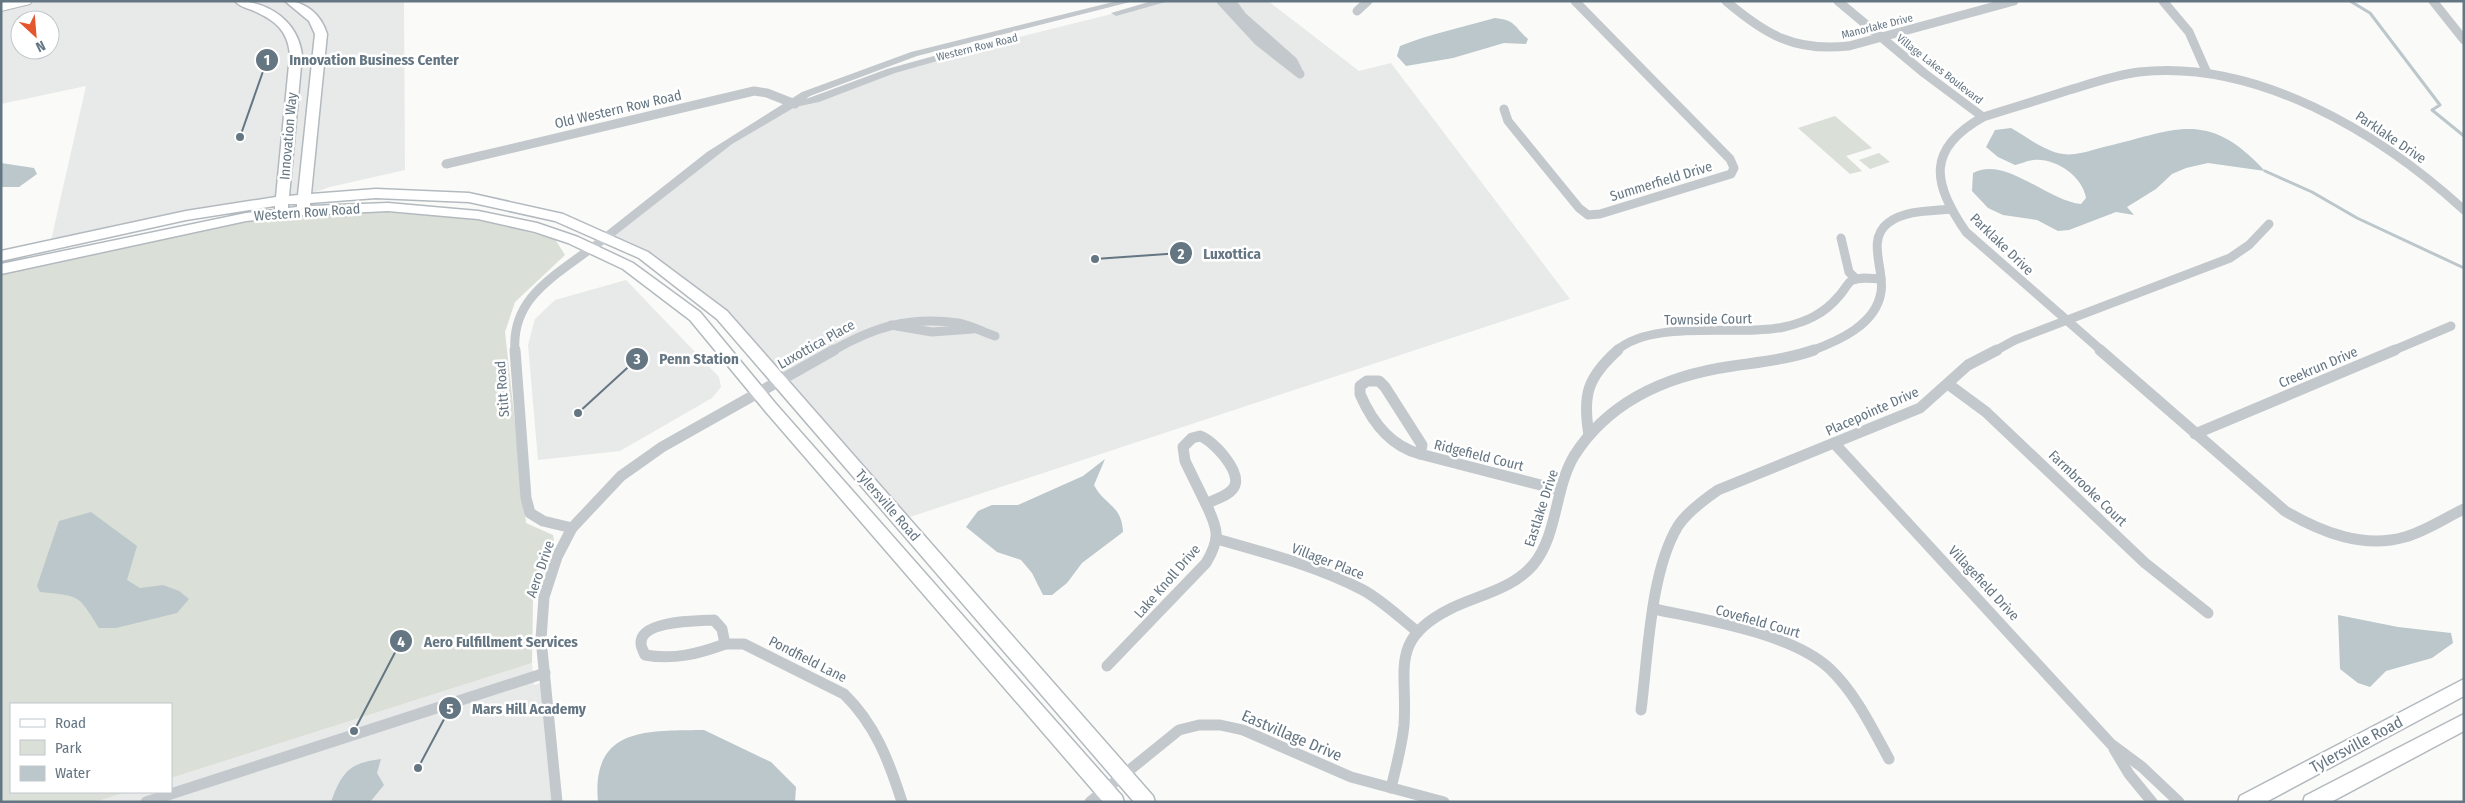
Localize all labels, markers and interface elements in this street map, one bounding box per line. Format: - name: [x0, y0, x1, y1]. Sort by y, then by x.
- north arrow: [10, 10, 60, 60]
- street label: Manorlake Drive: [1840, 11, 1914, 42]
- street label: Western Row Road: [935, 31, 1019, 64]
- street label: Village Lakes Boulevard: [1894, 32, 1985, 107]
- text: N: [33, 37, 48, 56]
- callout: Innovation Business Center: [254, 45, 469, 75]
- text: 1: [264, 51, 270, 69]
- text: Innovation Business Center: [289, 51, 459, 69]
- street label: Old Western Row Road: [553, 87, 683, 132]
- street label: Innovation Way: [276, 91, 301, 180]
- street label: Parklake Drive: [2352, 108, 2429, 167]
- street label: Summerfield Drive: [1608, 158, 1714, 205]
- street label: Western Row Road: [253, 200, 361, 225]
- street label: Parklake Drive: [1966, 210, 2037, 279]
- callout: Luxottica: [1169, 238, 1271, 268]
- text: 2: [1177, 245, 1185, 263]
- text: Luxottica: [1203, 245, 1261, 263]
- street label: Townside Court: [1664, 310, 1752, 329]
- street label: Luxottica Place: [775, 316, 858, 373]
- street label: Creekrun Drive: [2276, 343, 2360, 392]
- callout: Penn Station: [625, 344, 749, 374]
- text: 3: [632, 350, 641, 368]
- text: Penn Station: [659, 350, 739, 368]
- street label: Stitt Road: [492, 360, 513, 418]
- street label: Placepointe Drive: [1823, 383, 1922, 440]
- street label: Ridgefield Court: [1432, 436, 1526, 475]
- street label: Farmbrooke Court: [2045, 447, 2131, 530]
- street label: Tylersville Road: [852, 466, 923, 545]
- street label: Eastlake Drive: [1521, 467, 1562, 549]
- street label: Aero Drive: [523, 538, 558, 600]
- street label: Villager Place: [1289, 540, 1367, 583]
- street label: Lake Knoll Drive: [1131, 541, 1204, 622]
- street label: Villagefield Drive: [1945, 542, 2023, 624]
- street label: Covefield Court: [1714, 601, 1802, 642]
- callout: Aero Fulfillment Services: [389, 626, 588, 656]
- text: 4: [397, 633, 405, 651]
- text: Aero Fulfillment Services: [423, 633, 578, 651]
- street label: Pondfield Lane: [766, 633, 850, 686]
- callout: Mars Hill Academy: [437, 693, 596, 723]
- text: 5: [446, 700, 454, 718]
- text: Mars Hill Academy: [472, 700, 587, 718]
- legend: [10, 703, 172, 793]
- street label: Eastvillage Drive: [1239, 706, 1345, 765]
- street label: Tylersville Road: [2307, 712, 2406, 777]
- text: Road: [55, 714, 86, 732]
- text: Park: [55, 739, 82, 757]
- text: Water: [55, 764, 91, 782]

